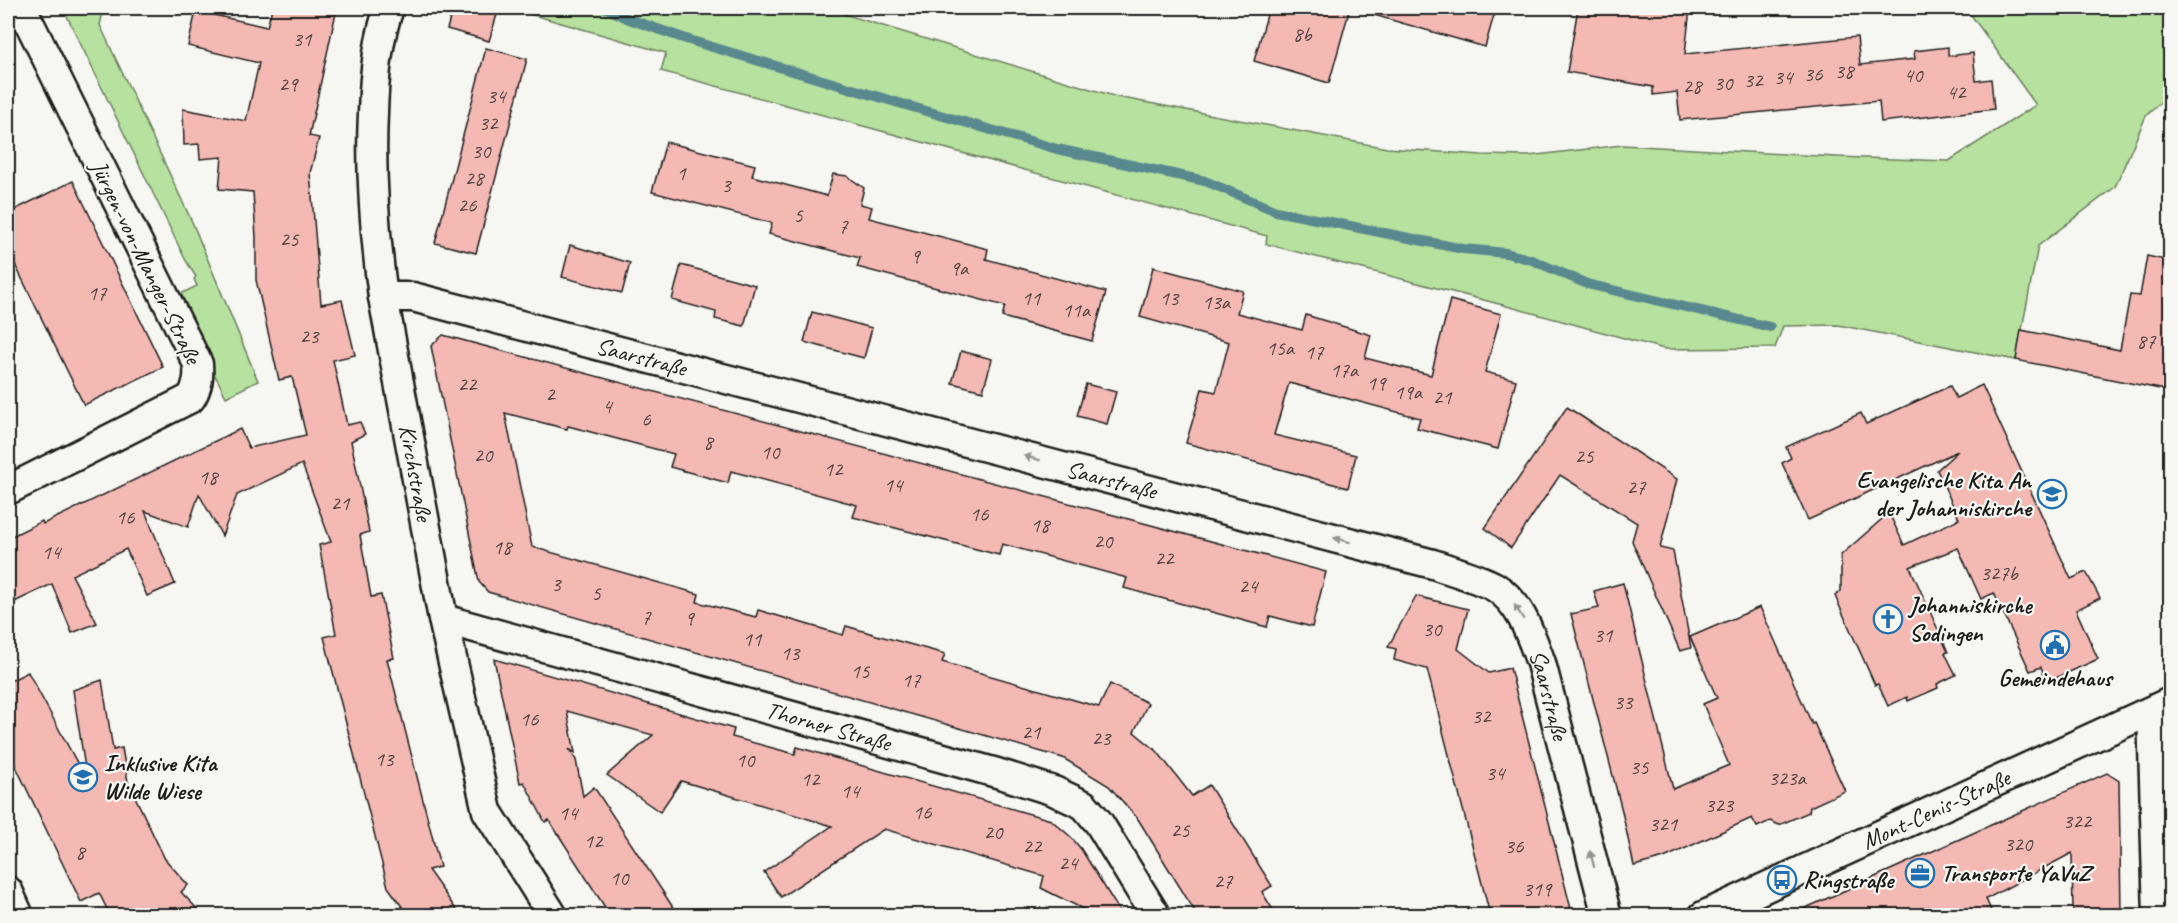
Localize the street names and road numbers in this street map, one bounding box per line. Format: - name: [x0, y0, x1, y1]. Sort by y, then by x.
- street label: Jürgen-von-Manger-Straße: [83, 154, 209, 371]
- street label: Saarstraße: [593, 331, 692, 384]
- street label: Kirchstraße: [392, 422, 440, 526]
- street label: Saarstraße: [1063, 454, 1162, 507]
- street label: Saarstraße: [1522, 646, 1576, 745]
- street label: Thorner Straße: [763, 694, 896, 758]
- street label: Mont-Cenis-Straße: [1857, 762, 2016, 856]

